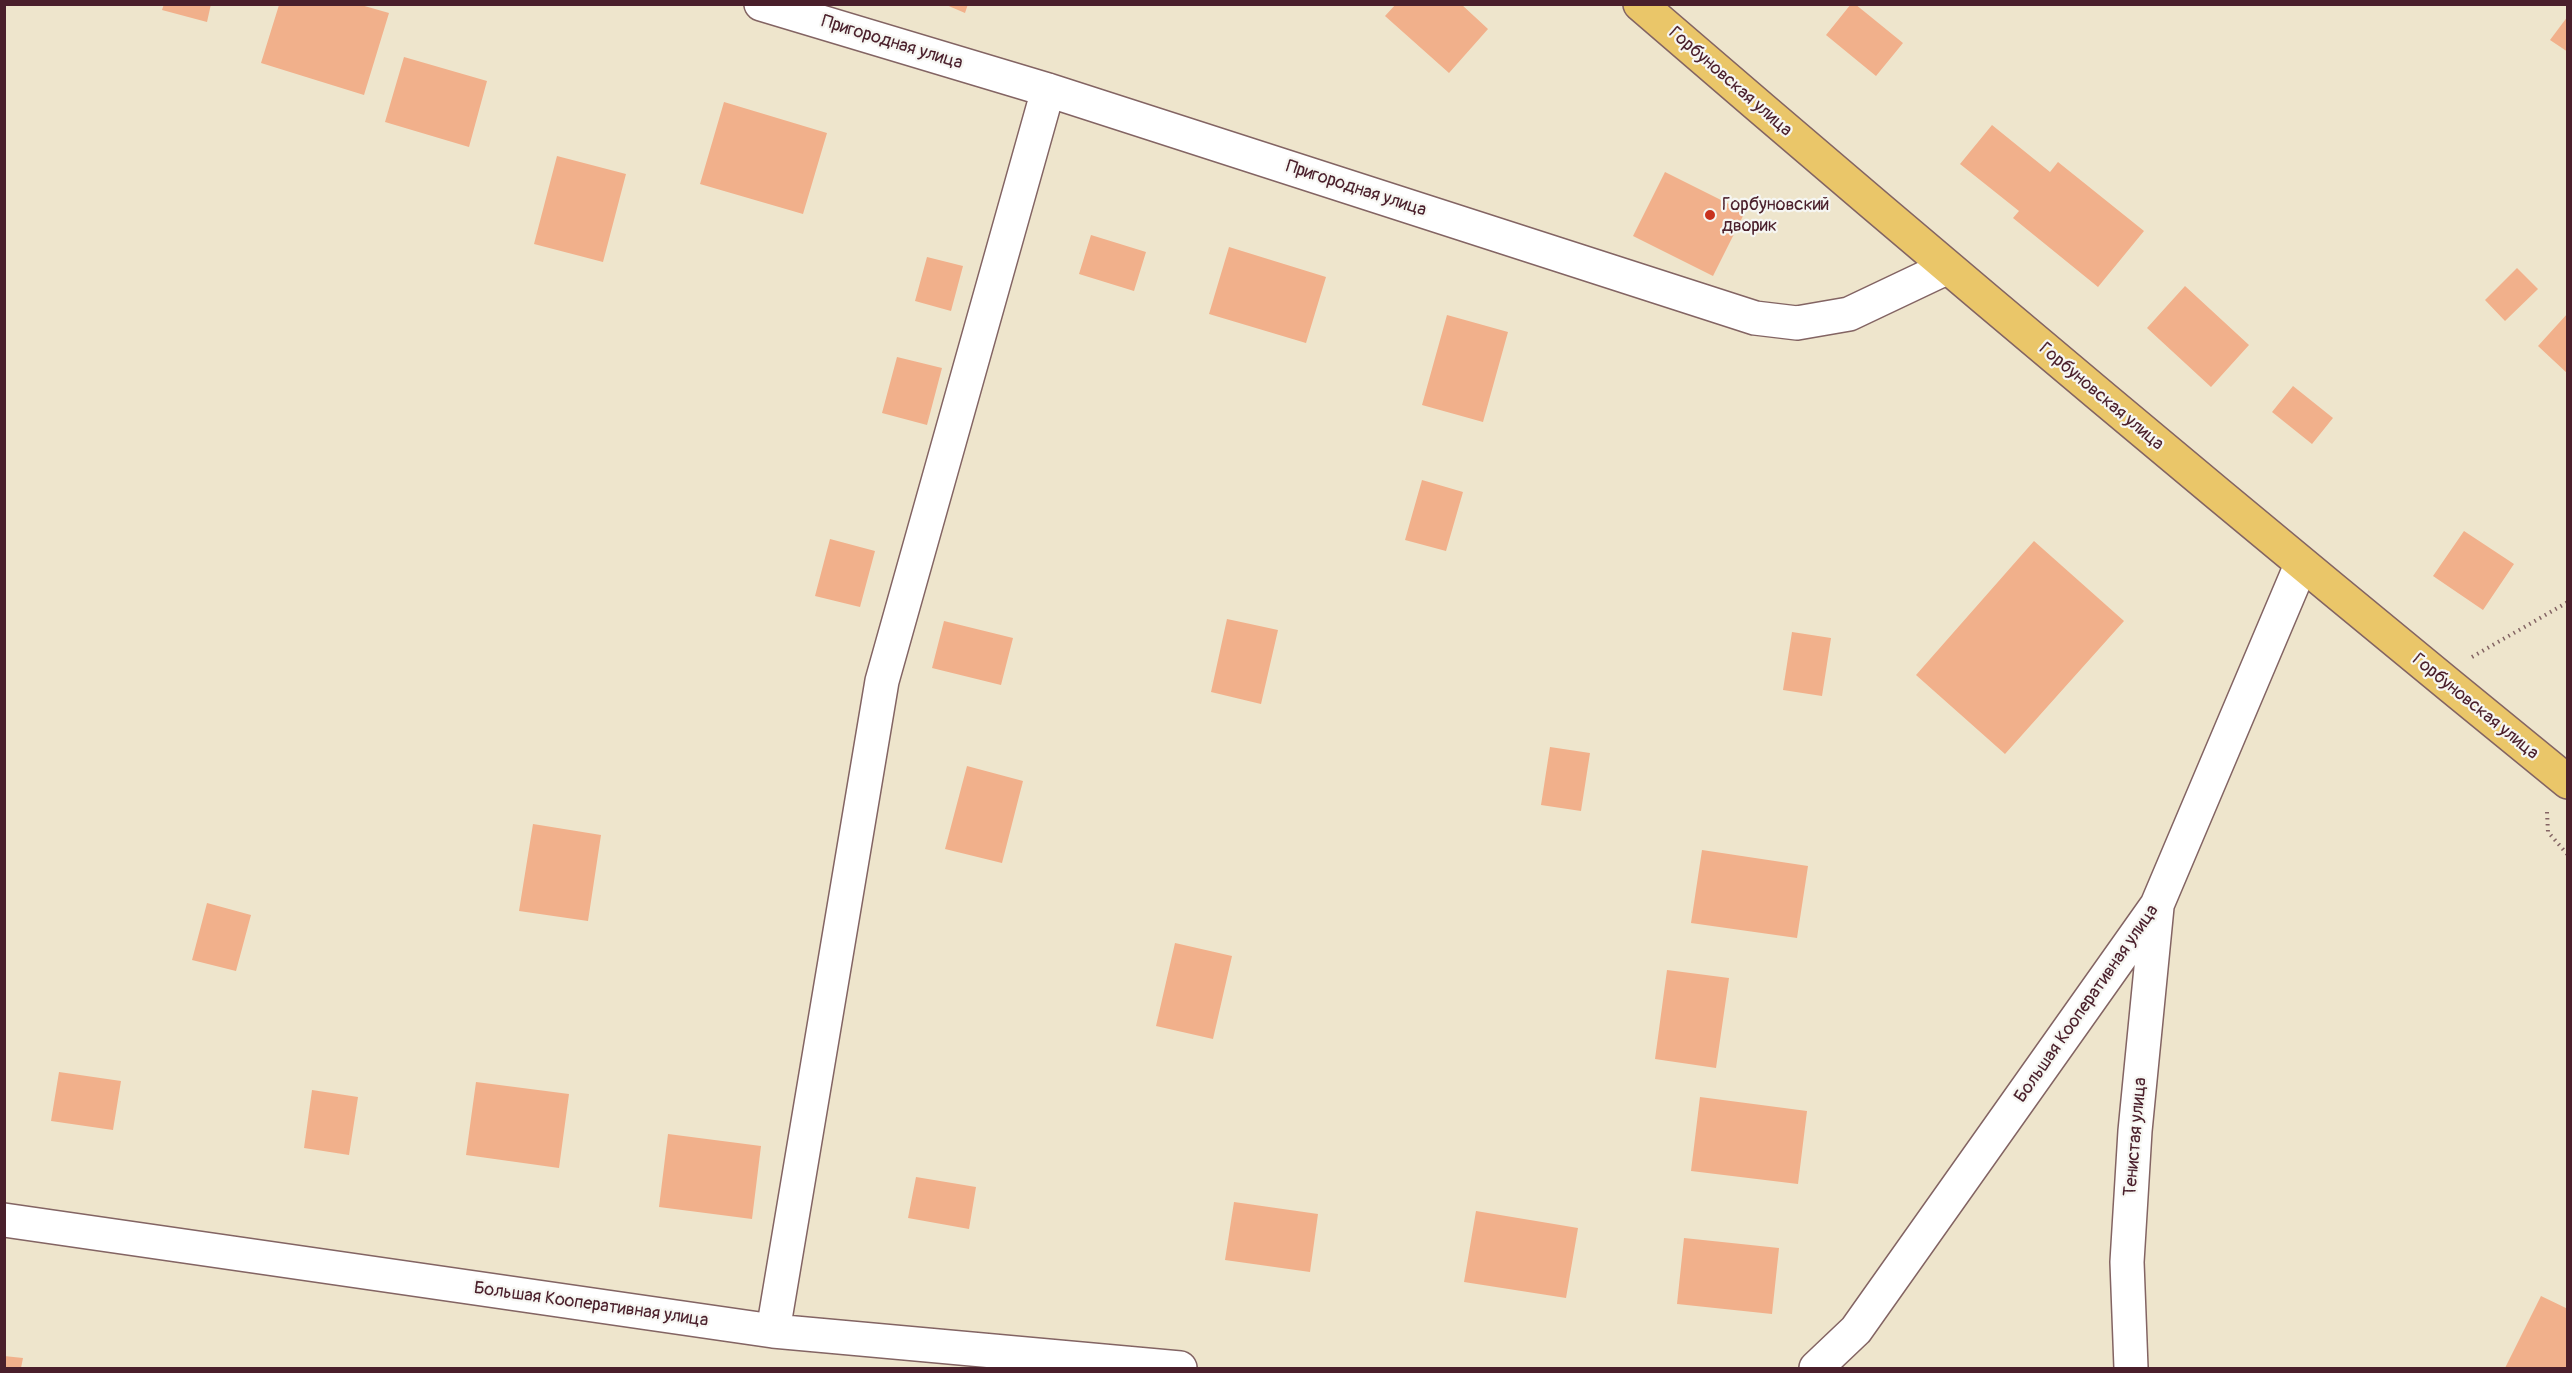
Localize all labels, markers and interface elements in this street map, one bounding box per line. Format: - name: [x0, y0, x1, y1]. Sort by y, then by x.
- street label: Пригородная улица: [819, 11, 965, 75]
- street label: Горбуновская улица: [1664, 23, 1796, 141]
- street label: Пригородная улица: [1283, 156, 1429, 222]
- place label: Горбуновский дворик: [1722, 194, 1829, 236]
- marker: Горбуновский дворик: [1703, 208, 1717, 222]
- street label: Горбуновская улица: [2034, 338, 2168, 456]
- street label: Горбуновская улица: [2407, 649, 2543, 765]
- street label: Большая Кооперативная улица: [2010, 901, 2164, 1107]
- street label: Тенистая улица: [2120, 1077, 2152, 1197]
- street label: Большая Кооперативная улица: [472, 1278, 710, 1332]

